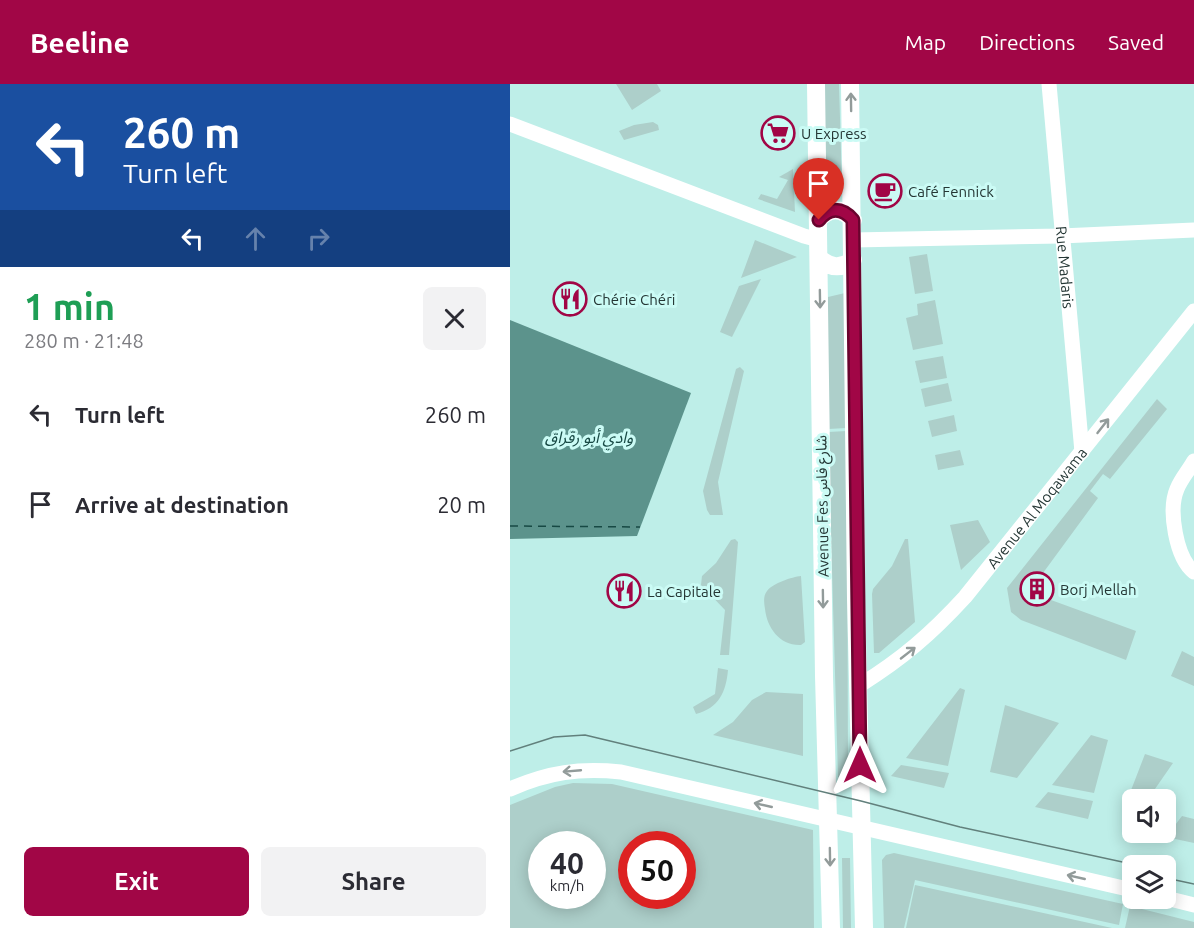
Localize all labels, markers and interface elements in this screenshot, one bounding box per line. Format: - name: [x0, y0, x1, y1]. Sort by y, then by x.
- text: Beeline: [30, 27, 130, 58]
- text: Map: [905, 30, 946, 54]
- text: Directions: [979, 30, 1075, 54]
- text: Saved: [1108, 30, 1164, 54]
- one-way arrow: [845, 93, 856, 113]
- icon: left: [24, 108, 102, 186]
- text: 260 m: [123, 109, 240, 156]
- supermarket icon: U Express: [760, 115, 796, 151]
- place label: U Express: [801, 125, 867, 142]
- text: Turn left: [123, 158, 227, 188]
- pin: [793, 158, 844, 220]
- icon: arrive: [802, 167, 835, 200]
- cafe icon: Café Fennick: [867, 173, 903, 209]
- place label: Café Fennick: [908, 183, 994, 200]
- icon: left: [176, 222, 209, 255]
- icon: ahead: [239, 222, 272, 255]
- icon: right: [302, 222, 335, 255]
- street label: Rue Madaris: [1053, 225, 1078, 309]
- restaurant icon: Chérie Chéri: [552, 281, 588, 317]
- text: 1 min: [24, 286, 115, 327]
- button: close: [423, 287, 486, 350]
- one-way arrow: [814, 288, 826, 308]
- place label: Chérie Chéri: [593, 291, 675, 308]
- text: 280 m · 21:48: [24, 329, 144, 352]
- icon: left: [24, 398, 57, 431]
- text: Turn left: [75, 402, 165, 427]
- text: 260 m: [425, 402, 486, 427]
- one-way arrow: [1097, 418, 1110, 434]
- water label: وادي أبو رقراق: [545, 427, 633, 451]
- street label: Avenue Fes شارع فاس: [812, 435, 836, 577]
- street label: Avenue Al Moqawama: [983, 444, 1090, 571]
- icon: arrive: [24, 488, 57, 521]
- text: Arrive at destination: [75, 492, 289, 517]
- text: 20 m: [437, 492, 486, 517]
- building icon: Borj Mellah: [1019, 571, 1055, 607]
- restaurant icon: La Capitale: [606, 573, 642, 609]
- place label: Borj Mellah: [1060, 581, 1137, 598]
- place label: La Capitale: [647, 583, 721, 600]
- one-way arrow: [818, 588, 829, 608]
- one-way arrow: [900, 646, 916, 659]
- position arrow: [828, 733, 892, 797]
- one-way arrow: [562, 766, 582, 777]
- map controls: [1122, 789, 1176, 909]
- button: sound: [1122, 789, 1176, 843]
- one-way arrow: [753, 799, 772, 811]
- speed limit sign: 50: [618, 831, 696, 909]
- text: 40: [550, 846, 584, 880]
- one-way arrow: [824, 846, 836, 866]
- button: Exit: [24, 847, 249, 916]
- button: Share: [261, 847, 486, 916]
- button: layers: [1122, 855, 1176, 909]
- one-way arrow: [1066, 870, 1085, 882]
- text: km/h: [550, 877, 584, 894]

